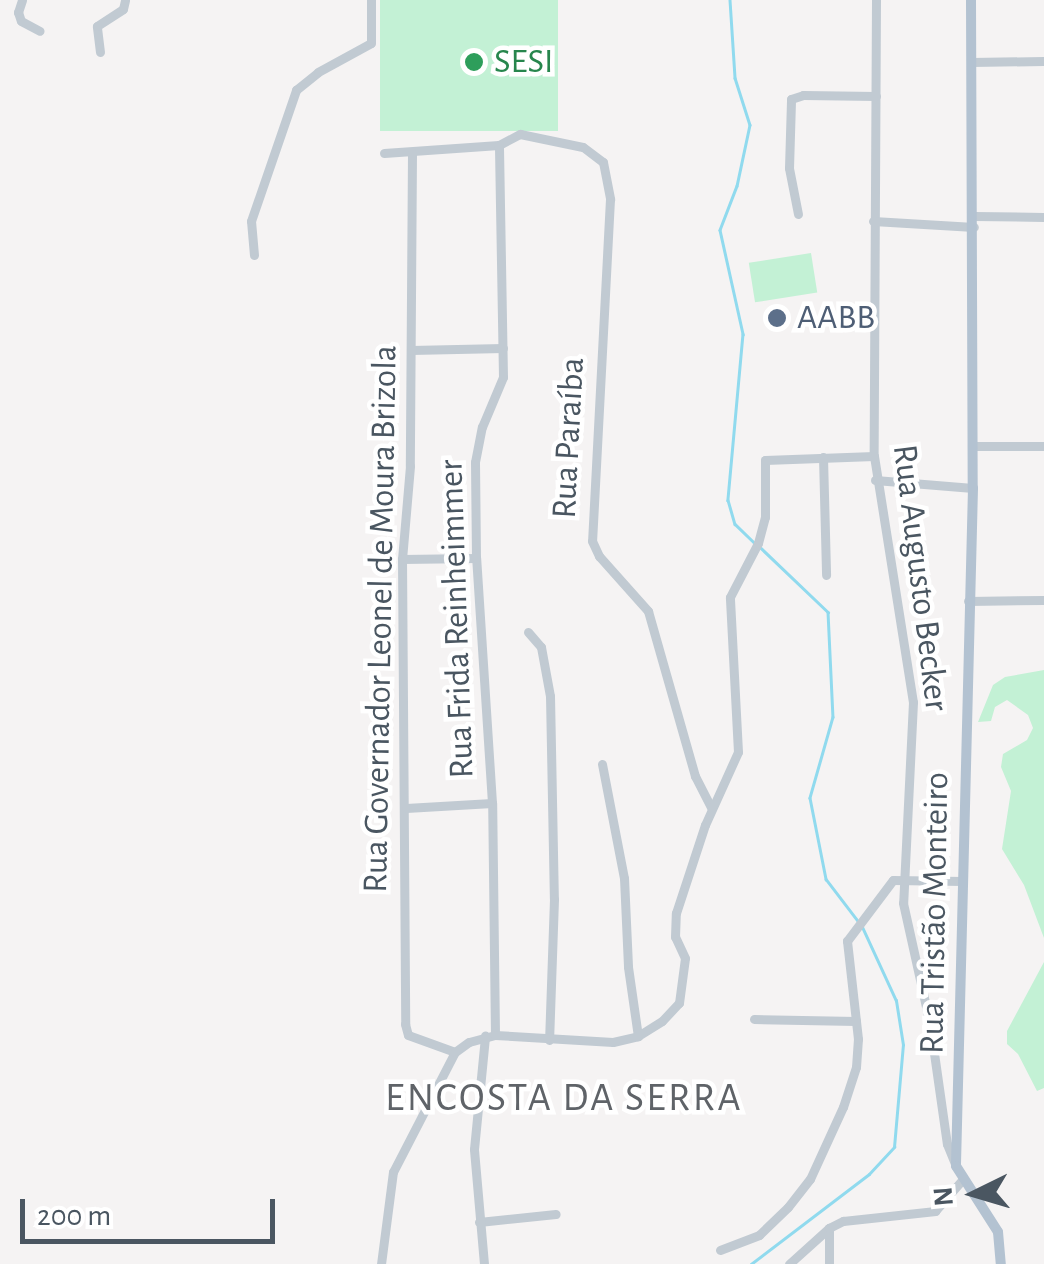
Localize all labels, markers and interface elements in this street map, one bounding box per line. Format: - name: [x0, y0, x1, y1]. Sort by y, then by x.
- place label: SESI: [494, 41, 553, 83]
- marker: SESI: [463, 51, 485, 73]
- place label: AABB: [797, 297, 875, 339]
- marker: AABB: [766, 307, 788, 329]
- street label: Rua Governador Leonel de Moura Brizola: [355, 345, 407, 893]
- street label: Rua Paraíba: [544, 356, 594, 520]
- street label: Rua Augusto Becker: [883, 442, 957, 714]
- street label: Rua Frida Reinheimmer: [430, 459, 484, 779]
- street label: Rua Tristão Monteiro: [912, 772, 958, 1054]
- district label: ENCOSTA DA SERRA: [385, 1074, 743, 1122]
- north arrow: [924, 1144, 1024, 1244]
- scale bar: [25, 1179, 280, 1241]
- text: N: [929, 1186, 959, 1208]
- text: 200 m: [37, 1201, 111, 1231]

